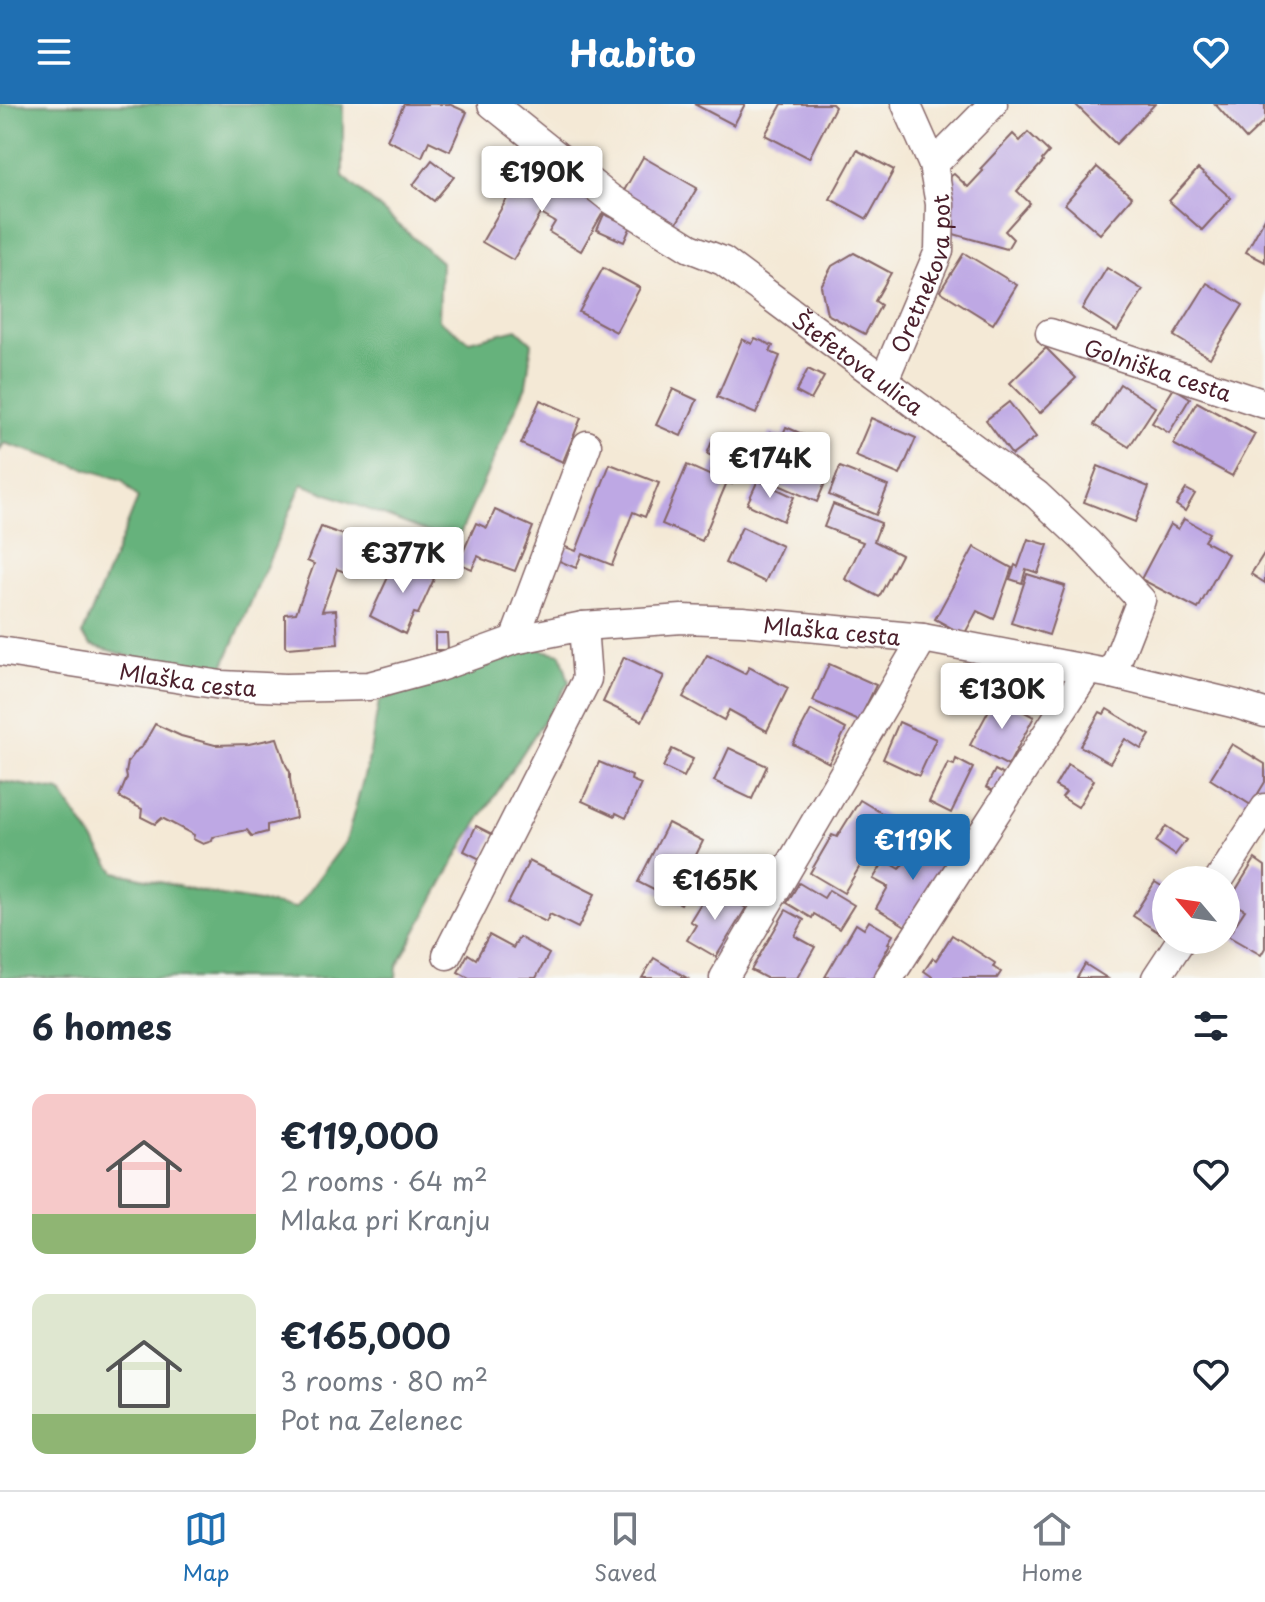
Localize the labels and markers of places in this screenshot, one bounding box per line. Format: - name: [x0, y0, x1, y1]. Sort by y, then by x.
- pin: €190K: [486, 146, 598, 214]
- pin: €174K: [714, 432, 826, 500]
- pin: €377K: [347, 527, 459, 595]
- pin: €130K: [946, 663, 1058, 731]
- pin: €119K: [857, 814, 969, 882]
- pin: €165K: [659, 854, 771, 922]

